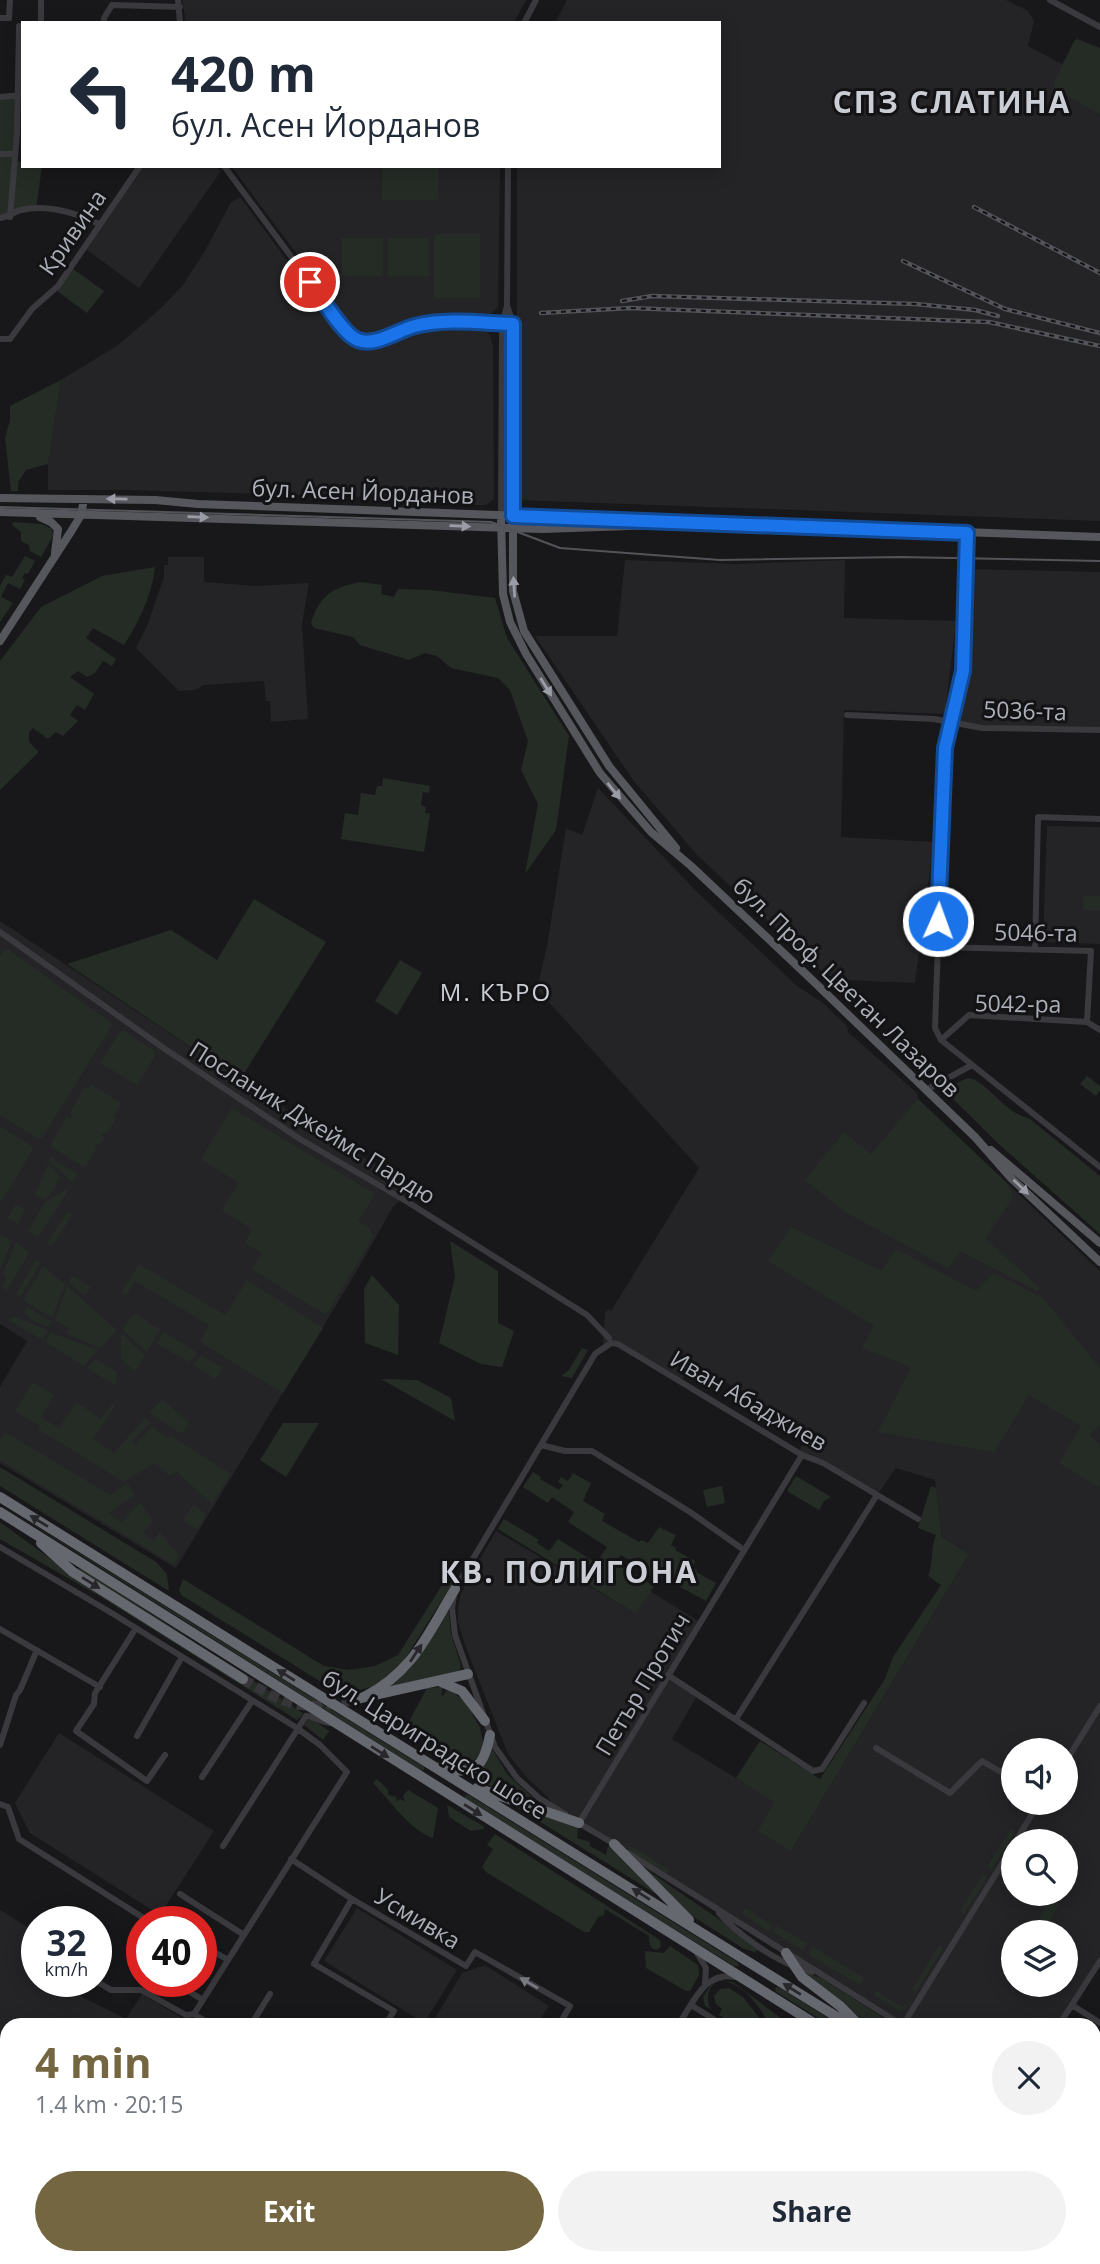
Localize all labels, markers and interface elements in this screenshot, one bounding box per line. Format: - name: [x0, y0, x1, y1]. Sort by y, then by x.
- text: 420 m: [171, 40, 316, 106]
- icon: left: [56, 49, 147, 140]
- district label: СПЗ СЛАТИНА: [833, 81, 1071, 122]
- text: бул. Асен Йорданов: [171, 103, 480, 146]
- street label: Кривина: [31, 183, 113, 281]
- pin: [280, 252, 340, 312]
- icon: arrive: [291, 263, 329, 301]
- street label: бул. Асен Йорданов: [251, 471, 475, 511]
- one-way arrow: [105, 494, 127, 505]
- one-way arrow: [187, 512, 209, 523]
- one-way arrow: [449, 521, 471, 532]
- one-way arrow: [508, 576, 519, 598]
- one-way arrow: [539, 677, 552, 696]
- street label: 5036-та: [983, 693, 1067, 727]
- one-way arrow: [607, 781, 622, 799]
- street label: бул. Проф. Цветан Лазаров: [726, 870, 968, 1104]
- position arrow: [901, 884, 975, 958]
- street label: 5046-та: [994, 915, 1078, 949]
- district label: М. КЪРО: [440, 975, 552, 1008]
- street label: 5042-ра: [974, 986, 1062, 1020]
- street label: Посланик Джеймс Пардю: [184, 1033, 442, 1211]
- one-way arrow: [1012, 1179, 1029, 1195]
- street label: Иван Абаджиев: [665, 1342, 833, 1458]
- one-way arrow: [29, 1514, 48, 1527]
- district label: КВ. ПОЛИГОНА: [440, 1551, 698, 1592]
- one-way arrow: [82, 1577, 101, 1590]
- street label: Петър Протич: [587, 1607, 697, 1761]
- one-way arrow: [409, 1644, 422, 1663]
- street label: бул. Цариградско шосе: [316, 1662, 554, 1826]
- one-way arrow: [276, 1668, 296, 1681]
- map controls: [1001, 1738, 1078, 1997]
- button: sound: [1001, 1738, 1078, 1815]
- one-way arrow: [371, 1746, 390, 1759]
- one-way arrow: [464, 1804, 483, 1817]
- button: search: [1001, 1829, 1078, 1906]
- street label: Усмивка: [369, 1880, 467, 1956]
- one-way arrow: [631, 1888, 651, 1901]
- speed limit sign: 40: [126, 1906, 217, 1997]
- text: 32: [46, 1919, 87, 1966]
- button: layers: [1001, 1920, 1078, 1997]
- text: km/h: [45, 1957, 88, 1981]
- one-way arrow: [519, 1977, 539, 1989]
- one-way arrow: [783, 1982, 802, 1995]
- text: 4 min: [35, 2033, 152, 2090]
- button: close: [992, 2041, 1066, 2115]
- text: 1.4 km · 20:15: [35, 2088, 183, 2120]
- button: Exit: [35, 2171, 544, 2251]
- button: Share: [558, 2171, 1066, 2251]

